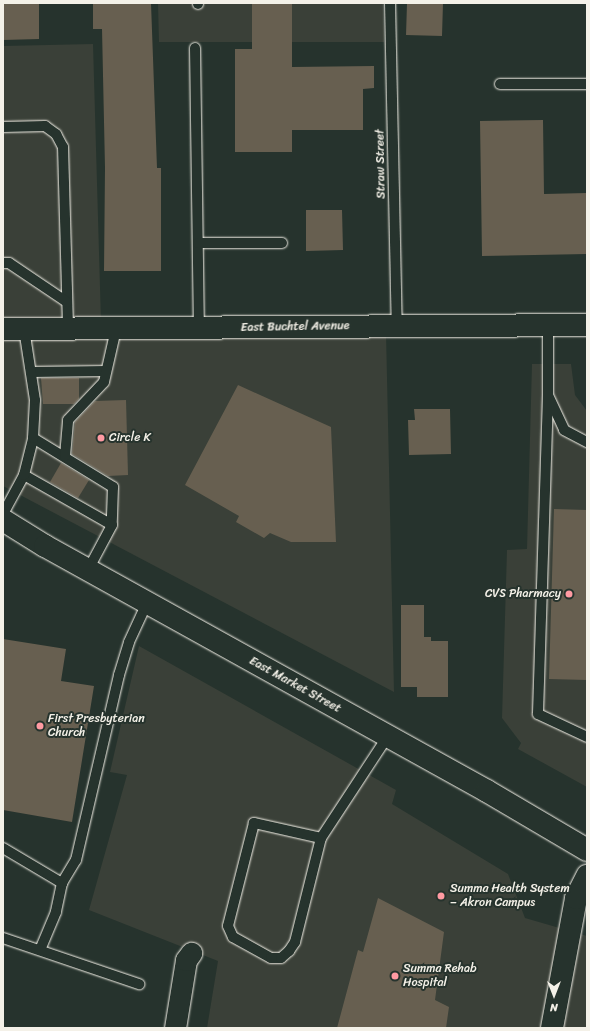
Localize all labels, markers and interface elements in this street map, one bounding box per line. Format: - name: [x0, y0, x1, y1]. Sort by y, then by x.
- street label: Straw Street: [373, 129, 389, 199]
- street label: East Buchtel Avenue: [241, 319, 349, 335]
- place label: Circle K: [109, 431, 151, 445]
- marker: Circle K: [96, 433, 106, 443]
- place label: CVS Pharmacy: [485, 587, 561, 601]
- marker: CVS Pharmacy: [564, 589, 574, 599]
- street label: East Market Street: [247, 654, 343, 716]
- place label: First Presbyterian Church: [48, 712, 145, 740]
- marker: First Presbyterian Church: [35, 721, 45, 731]
- place label: Summa Health System – Akron Campus: [450, 882, 570, 910]
- marker: Summa Health System – Akron Campus: [435, 890, 447, 902]
- place label: Summa Rehab Hospital: [403, 962, 477, 990]
- marker: Summa Rehab Hospital: [390, 971, 400, 981]
- north arrow: [534, 975, 574, 1015]
- text: N: [550, 998, 558, 1017]

